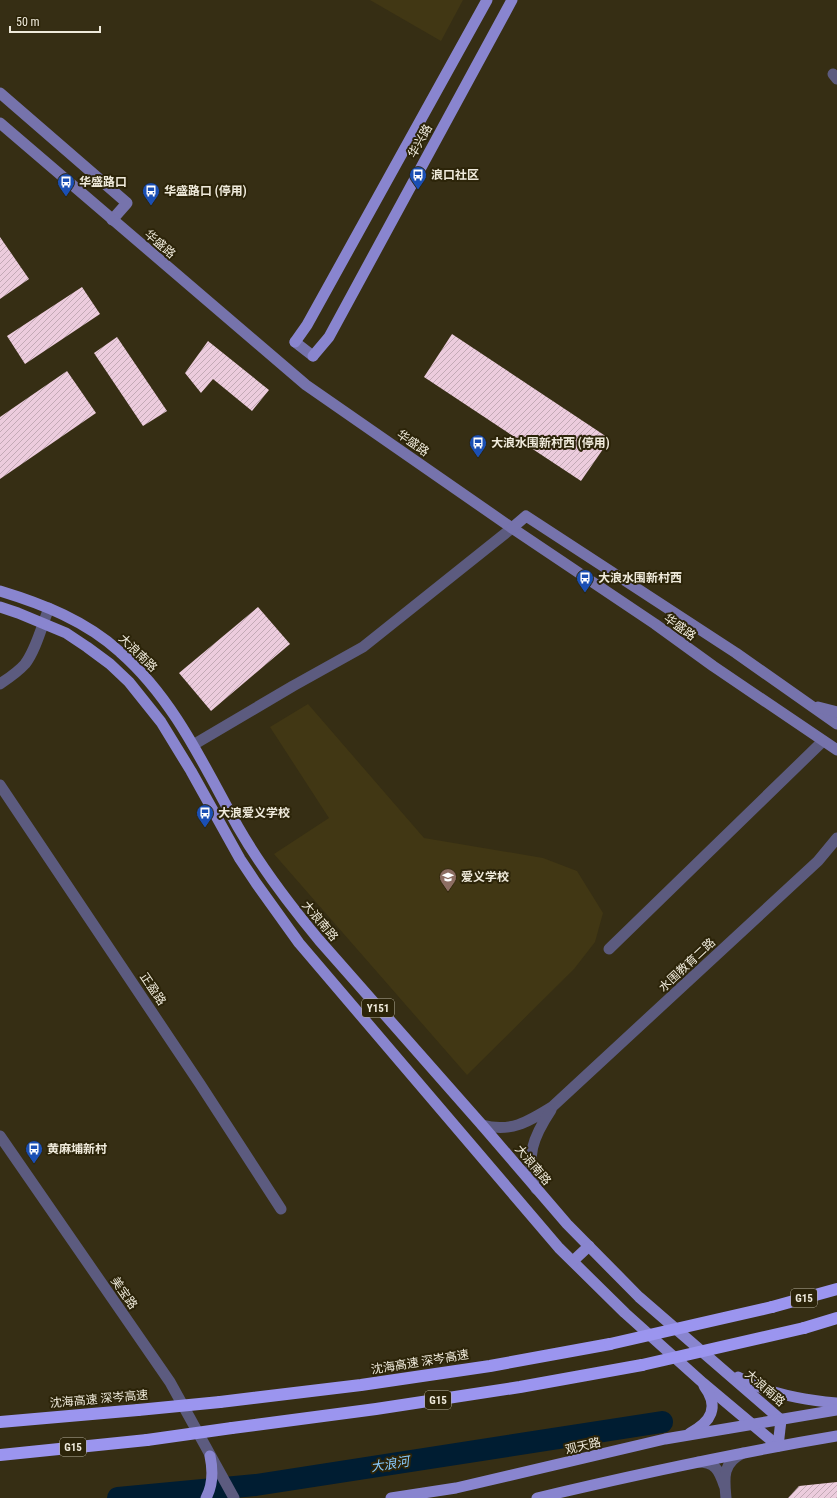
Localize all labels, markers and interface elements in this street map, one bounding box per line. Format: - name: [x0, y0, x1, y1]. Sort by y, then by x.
- scale bar: [10, 8, 100, 34]
- text: 50 m: [16, 15, 40, 29]
- street label: 华兴路: [405, 122, 435, 160]
- bus stop icon: 浪口社区: [408, 165, 428, 190]
- place label: 浪口社区: [431, 168, 479, 182]
- bus stop icon: 华盛路口: [56, 172, 76, 197]
- place label: 华盛路口: [79, 175, 127, 189]
- bus stop icon: 华盛路口 (停用): [141, 181, 161, 206]
- place label: 华盛路口 (停用): [164, 184, 247, 198]
- street label: 华盛路: [142, 227, 178, 261]
- street label: 华盛路: [394, 427, 432, 459]
- bus stop icon: 大浪水围新村西 (停用): [468, 433, 488, 458]
- place label: 大浪水围新村西 (停用): [491, 436, 610, 450]
- bus stop icon: 大浪水围新村西: [575, 568, 595, 593]
- place label: 大浪水围新村西: [598, 571, 682, 585]
- street label: 华盛路: [661, 611, 699, 643]
- street label: 大浪南路: [116, 631, 160, 675]
- bus stop icon: 大浪爱义学校: [195, 803, 215, 828]
- place label: 大浪爱义学校: [218, 806, 290, 820]
- school or university icon: 爱义学校: [438, 867, 458, 892]
- place label: 爱义学校: [461, 870, 509, 884]
- street label: 大浪南路: [299, 898, 341, 944]
- street label: 水围教育二路: [656, 935, 718, 995]
- street label: 正盈路: [137, 970, 169, 1008]
- road number: Y151: [362, 999, 394, 1017]
- bus stop icon: 黄麻埔新村: [24, 1139, 44, 1164]
- place label: 黄麻埔新村: [47, 1142, 107, 1156]
- street label: 大浪南路: [512, 1142, 554, 1188]
- street label: 美宝路: [108, 1274, 140, 1312]
- road number: G15: [791, 1289, 817, 1307]
- street label: 沈海高速 深岑高速: [370, 1347, 470, 1377]
- street label: 大浪南路: [742, 1367, 788, 1409]
- street label: 沈海高速 深岑高速: [49, 1388, 149, 1410]
- road number: G15: [425, 1391, 451, 1409]
- street label: 观天路: [564, 1435, 602, 1457]
- road number: G15: [60, 1438, 86, 1456]
- water label: 大浪河: [370, 1453, 413, 1474]

